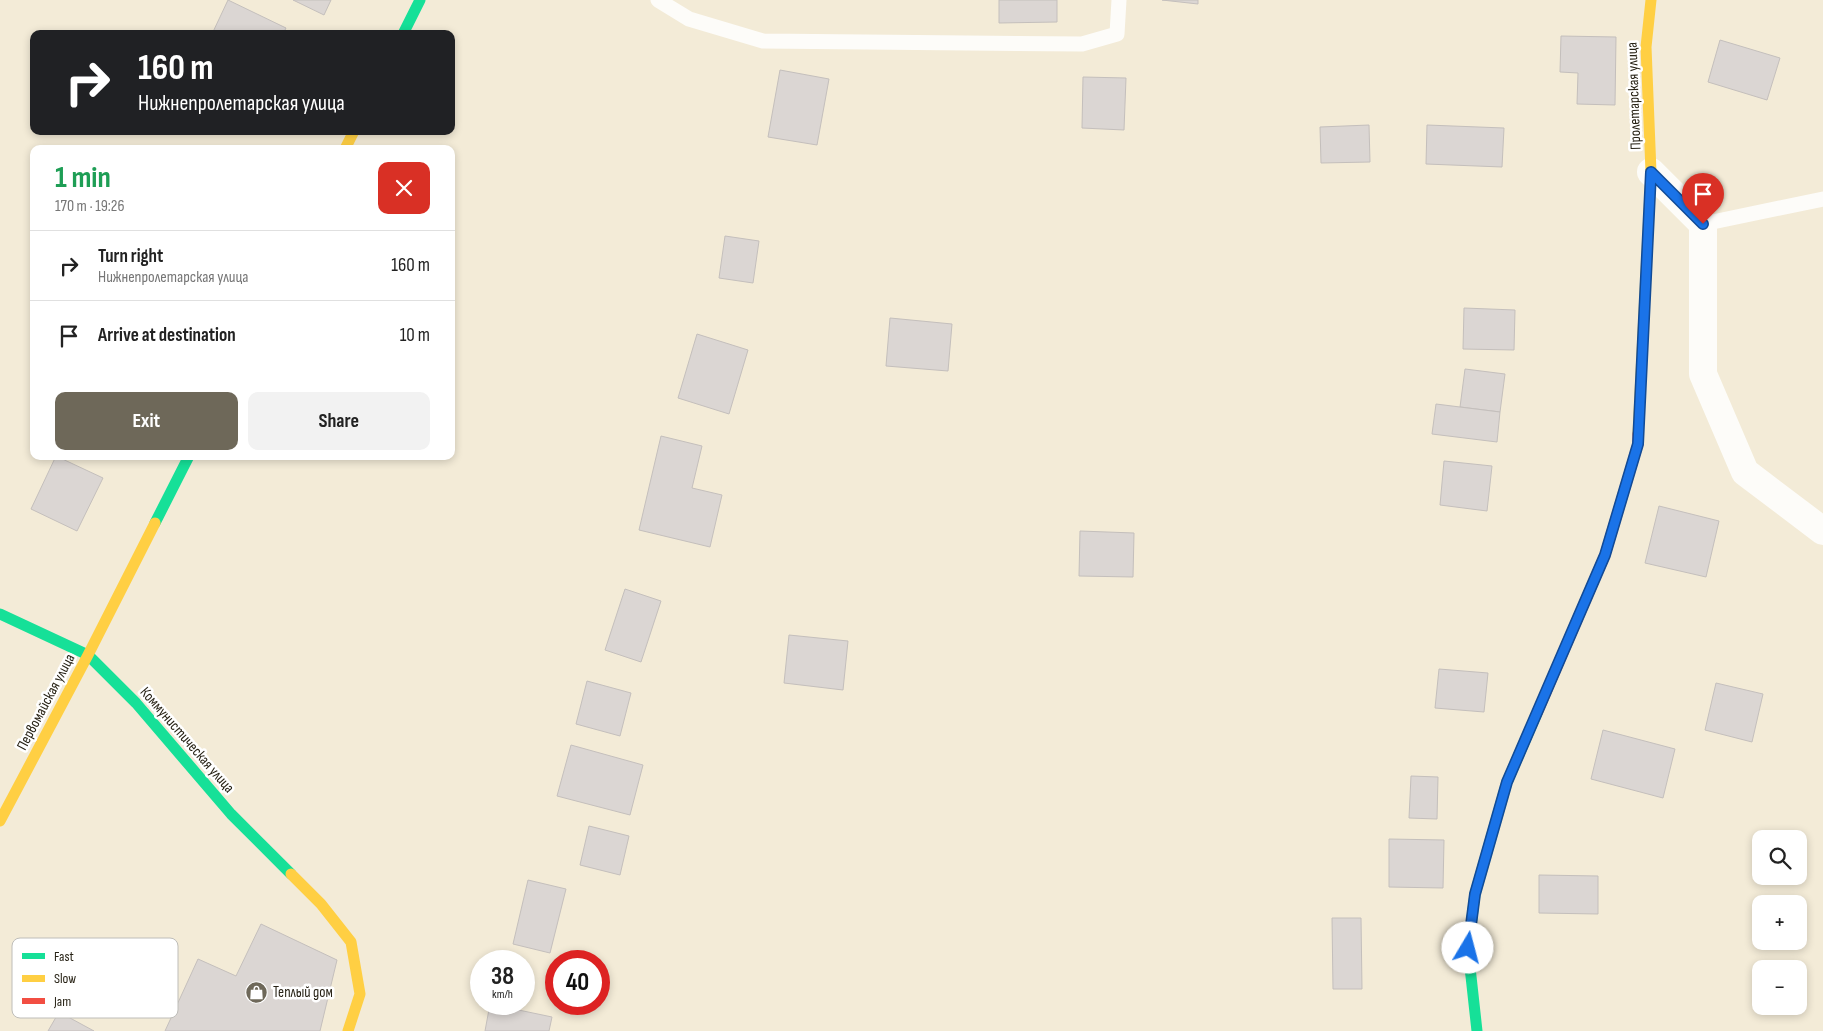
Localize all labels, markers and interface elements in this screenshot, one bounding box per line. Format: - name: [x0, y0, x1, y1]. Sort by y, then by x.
- street label: Пролетарская улица: [1623, 42, 1645, 150]
- text: 160 m: [138, 47, 214, 90]
- icon: right: [55, 50, 120, 115]
- text: Нижнепролетарская улица: [138, 90, 345, 117]
- text: 1 min: [55, 160, 111, 196]
- button: close: [378, 162, 430, 214]
- pin: [1682, 173, 1724, 224]
- icon: arrive: [1689, 180, 1717, 208]
- text: 170 m · 19:26: [55, 197, 124, 216]
- text: Turn right: [98, 245, 163, 268]
- icon: right: [55, 252, 83, 280]
- text: 160 m: [391, 254, 430, 277]
- text: Нижнепролетарская улица: [98, 268, 248, 287]
- icon: arrive: [55, 322, 83, 350]
- text: Arrive at destination: [98, 324, 236, 347]
- text: 10 m: [400, 324, 430, 347]
- button: Exit: [55, 392, 238, 450]
- button: Share: [248, 392, 430, 450]
- street label: Первомайская улица: [13, 650, 80, 754]
- street label: Коммунистическая улица: [136, 683, 238, 797]
- map controls: [1752, 830, 1807, 1015]
- button: search: [1752, 830, 1807, 885]
- button: +: [1752, 895, 1807, 950]
- position arrow: [1441, 921, 1493, 973]
- legend: [12, 938, 178, 1018]
- text: Fast: [54, 948, 74, 965]
- speed limit sign: 40: [545, 950, 610, 1015]
- button: −: [1752, 960, 1807, 1015]
- text: 38: [491, 961, 514, 992]
- text: Slow: [54, 970, 76, 987]
- shop icon: Теплый дом: [245, 980, 269, 1004]
- place label: Теплый дом: [273, 983, 333, 1002]
- text: km/h: [492, 987, 513, 1002]
- text: Jam: [53, 993, 71, 1010]

